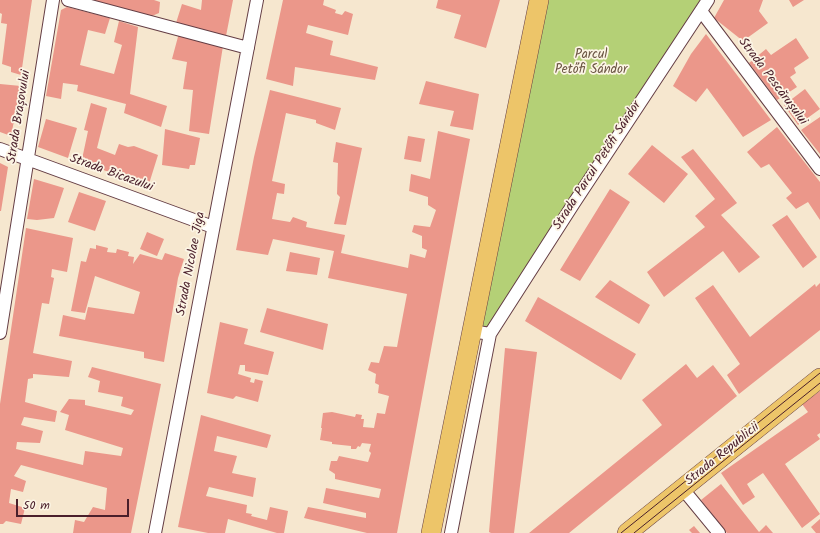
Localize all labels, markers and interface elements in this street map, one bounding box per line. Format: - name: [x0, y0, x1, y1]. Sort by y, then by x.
- street label: Strada Pescărușului: [734, 35, 810, 129]
- park label: Parcul Petőfi Sándor: [555, 48, 627, 79]
- street label: Strada Brașovului: [5, 69, 35, 165]
- street label: Strada Parcul Petőfi Sándor: [550, 99, 646, 233]
- street label: Strada Bicazului: [67, 152, 155, 196]
- street label: Strada Nicolae Jiga: [174, 211, 210, 317]
- street label: Strada Republicii: [683, 420, 763, 490]
- scale bar: [18, 491, 131, 517]
- text: 50 m: [23, 496, 50, 515]

